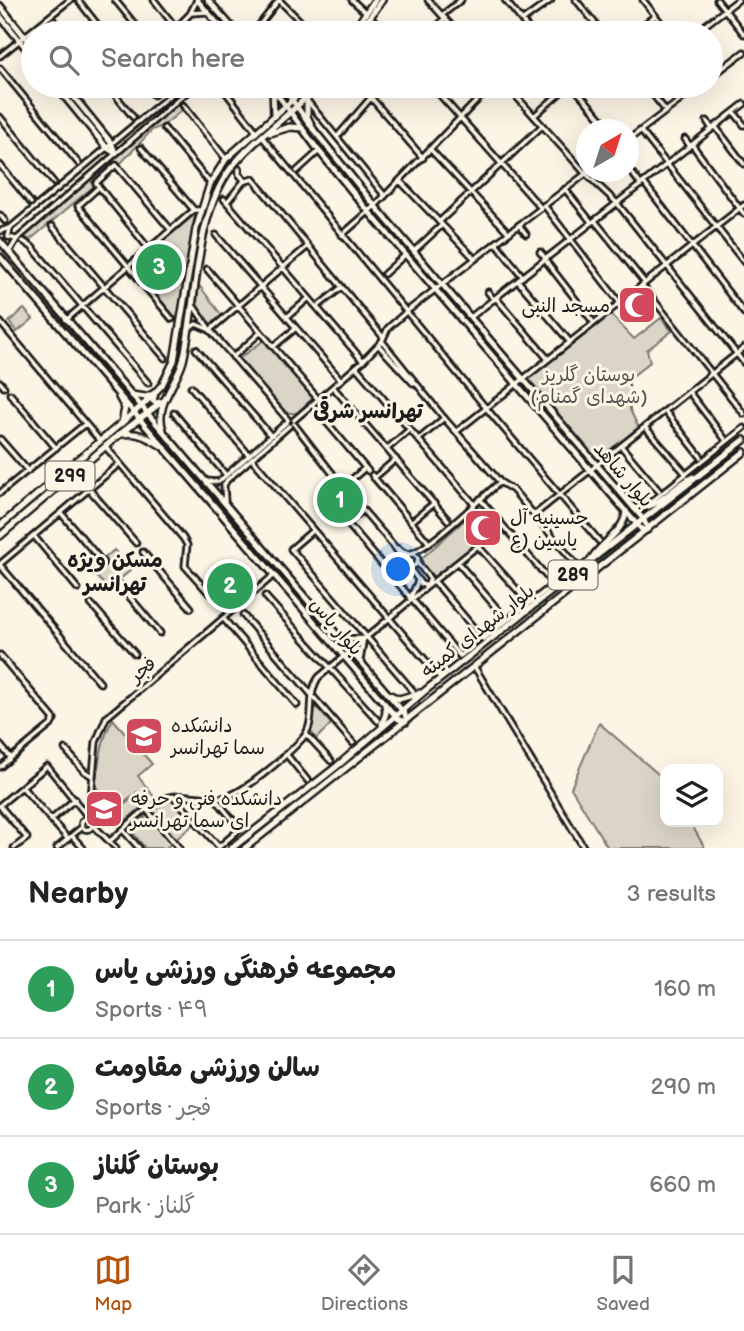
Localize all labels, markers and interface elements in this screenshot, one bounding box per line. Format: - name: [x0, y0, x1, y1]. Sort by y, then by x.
- search box: [21, 21, 723, 98]
- icon: search: [45, 41, 83, 79]
- text: Search here: [101, 44, 245, 75]
- north arrow: [576, 119, 639, 182]
- pin: 3: [136, 241, 182, 293]
- mosque icon: مسجد النبی: [616, 284, 658, 326]
- place label: مسجد النبی: [521, 295, 610, 318]
- park label: بوستان گلریز (شهدای گمنام): [530, 364, 648, 411]
- district label: تهرانسر شرقی: [313, 396, 424, 424]
- street label: بلوار شاهد: [588, 438, 657, 512]
- road number: 299: [46, 462, 94, 490]
- pin: 1: [317, 474, 363, 526]
- mosque icon: حسینیه آل یاسین (ع: [462, 507, 504, 549]
- place label: حسینیه آل یاسین (ع: [510, 507, 589, 553]
- district label: مسکن ویژه تهرانسر: [67, 548, 163, 597]
- your location: [381, 552, 415, 586]
- pin: 2: [207, 560, 253, 612]
- road number: 289: [548, 560, 598, 590]
- street label: بلوار شهدای کمیته: [416, 580, 539, 683]
- street label: بلوار یاس: [304, 593, 367, 661]
- street label: فجر: [123, 652, 161, 689]
- school or university icon: دانشکده سما تهرانسر: [123, 715, 165, 757]
- place label: دانشکده سما تهرانسر: [169, 715, 265, 760]
- map controls: [660, 764, 723, 827]
- button: layers: [660, 764, 723, 827]
- school or university icon: دانشکده فنی و حرفه ای سما تهرانسر: [83, 788, 125, 830]
- place label: دانشکده فنی و حرفه ای سما تهرانسر: [129, 788, 282, 833]
- text: Nearby: [28, 876, 128, 912]
- text: 3 results: [627, 880, 716, 908]
- text: مجموعه فرهنگی ورزشی یاس: [95, 955, 396, 986]
- text: 1: [46, 975, 56, 1003]
- text: 160 m: [654, 975, 716, 1003]
- text: Sports · ۴۹: [95, 996, 209, 1024]
- text: سالن ورزشی مقاومت: [95, 1053, 320, 1084]
- text: 2: [44, 1073, 58, 1101]
- text: 290 m: [650, 1073, 716, 1101]
- text: Sports · فجر: [95, 1094, 211, 1122]
- text: بوستان گلناز: [95, 1151, 219, 1182]
- text: 3: [44, 1171, 58, 1199]
- text: 660 m: [649, 1171, 716, 1199]
- text: Park · گلناز: [95, 1192, 195, 1220]
- tab: Map: [94, 1251, 132, 1316]
- tab: Directions: [321, 1251, 408, 1316]
- tab: Saved: [596, 1251, 650, 1316]

